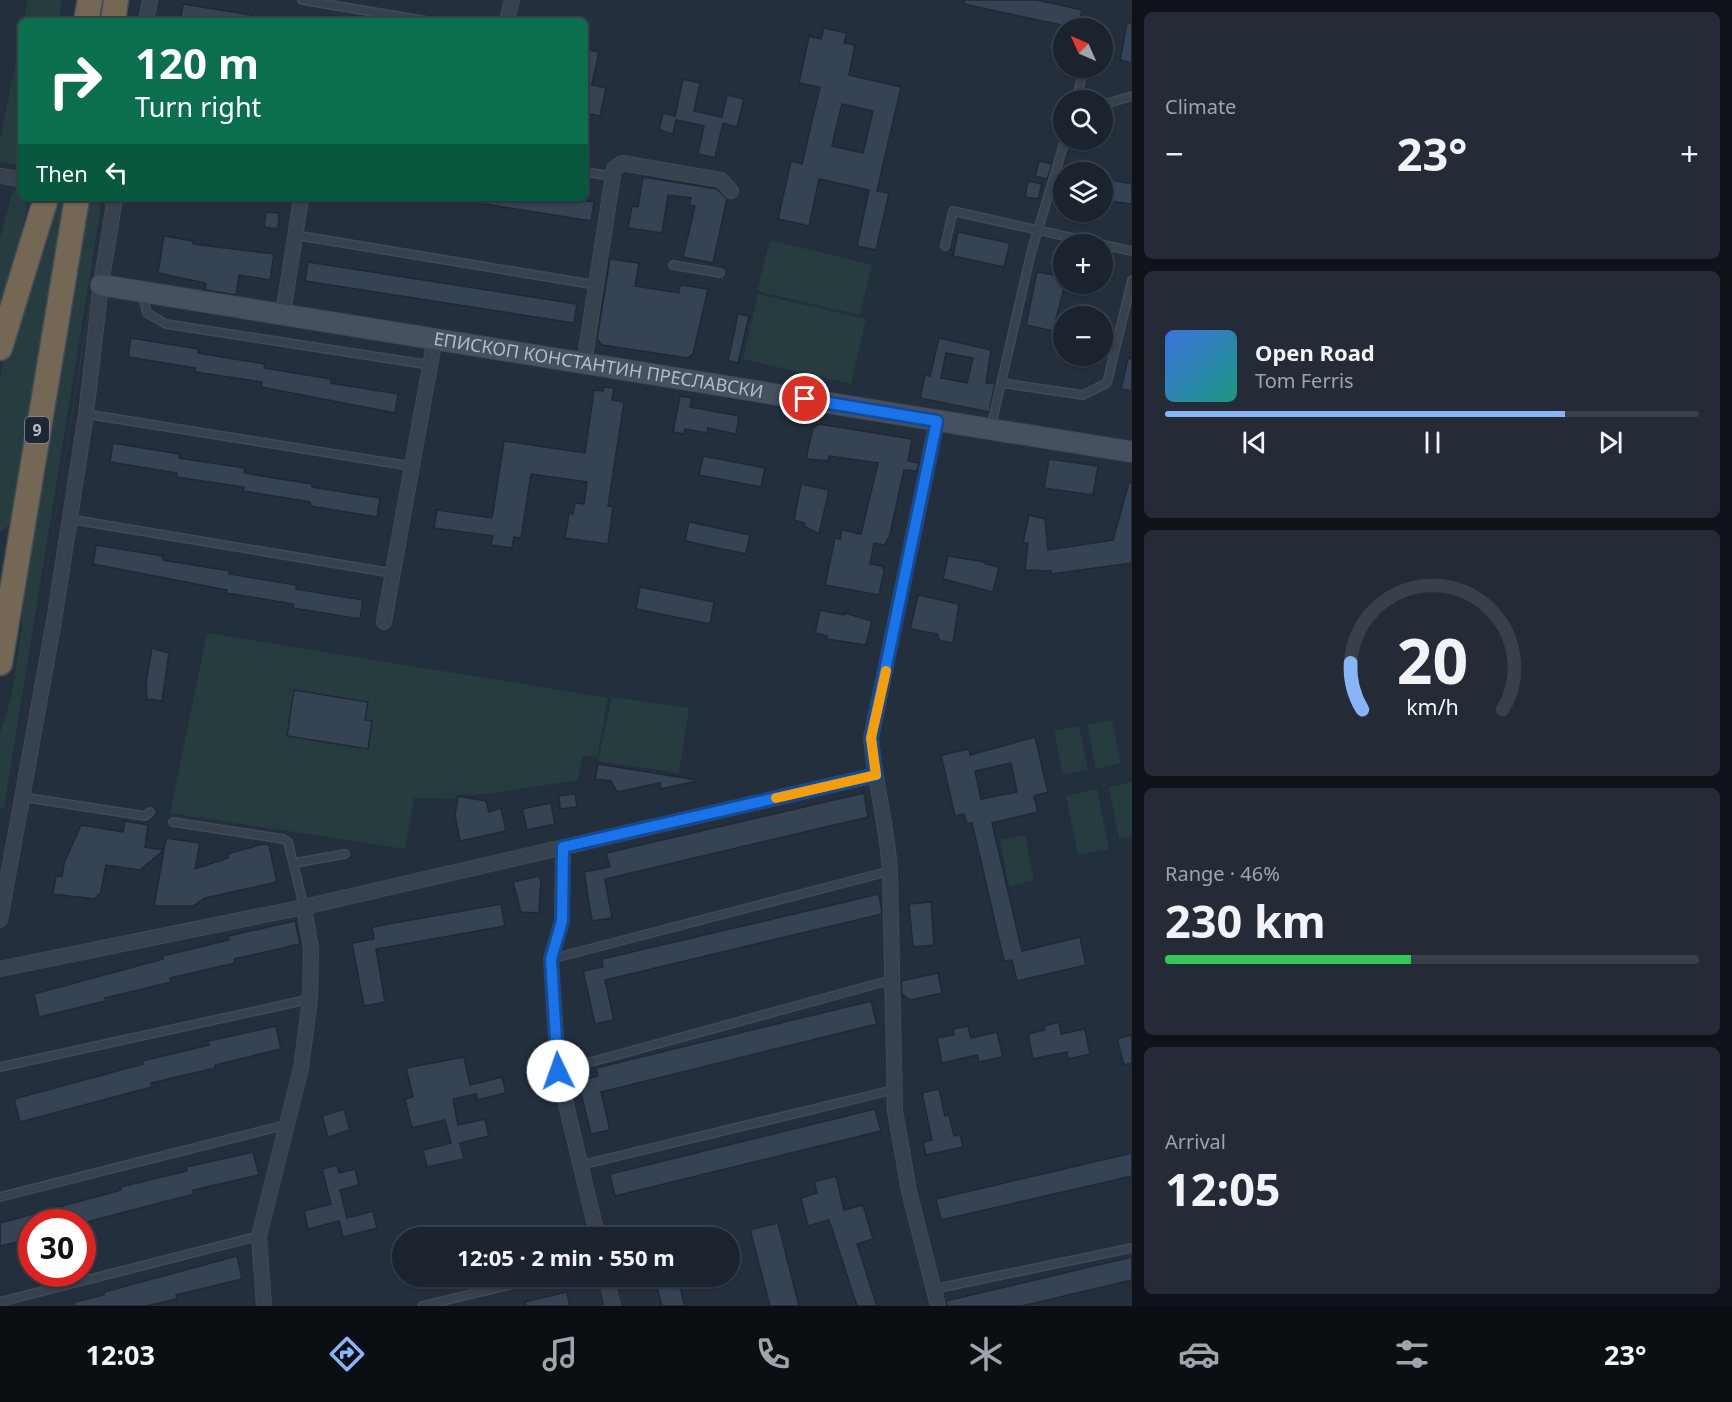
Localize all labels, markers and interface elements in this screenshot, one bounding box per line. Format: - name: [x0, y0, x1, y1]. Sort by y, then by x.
- north arrow: [1053, 18, 1113, 78]
- map controls: [1053, 18, 1113, 366]
- text: 120 m: [135, 34, 259, 91]
- icon: right: [36, 42, 114, 120]
- text: Turn right: [135, 88, 261, 125]
- button: search: [1053, 90, 1113, 150]
- text: Climate: [1165, 93, 1236, 120]
- text: 23°: [1397, 123, 1467, 184]
- text: −: [1165, 131, 1184, 176]
- text: +: [1680, 131, 1699, 176]
- icon: left: [100, 156, 133, 189]
- text: Then: [36, 158, 88, 188]
- button: layers: [1053, 162, 1113, 222]
- button: +: [1053, 234, 1113, 294]
- button: −: [1053, 306, 1113, 366]
- street label: ЕПИСКОП КОНСТАНТИН ПРЕСЛАВСКИ: [432, 326, 765, 403]
- text: Open Road: [1255, 337, 1375, 367]
- text: Tom Ferris: [1255, 367, 1354, 394]
- pin: [779, 373, 830, 424]
- icon: arrive: [788, 382, 821, 415]
- road number: 9: [25, 417, 49, 443]
- icon: previous: [1238, 426, 1271, 459]
- icon: pause: [1416, 426, 1449, 459]
- icon: next: [1594, 426, 1627, 459]
- text: 20: [1396, 617, 1468, 702]
- text: km/h: [1406, 692, 1458, 721]
- text: Range · 46%: [1165, 860, 1280, 887]
- text: 230 km: [1165, 890, 1326, 951]
- position arrow: [526, 1039, 590, 1103]
- text: Arrival: [1165, 1128, 1226, 1155]
- text: 12:05: [1165, 1158, 1281, 1219]
- speed limit sign: 30: [18, 1209, 96, 1287]
- text: 12:05 · 2 min · 550 m: [457, 1242, 675, 1272]
- icon: directions: [326, 1333, 368, 1375]
- icon: music: [539, 1333, 581, 1375]
- icon: phone: [752, 1333, 794, 1375]
- icon: climate: [965, 1333, 1007, 1375]
- icon: car: [1178, 1333, 1220, 1375]
- icon: filters: [1391, 1333, 1433, 1375]
- text: 12:03: [86, 1336, 155, 1373]
- text: 23°: [1604, 1336, 1646, 1373]

